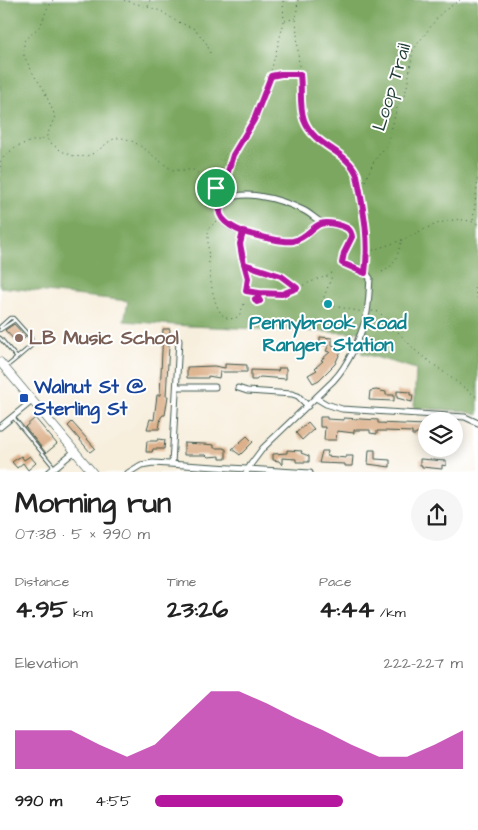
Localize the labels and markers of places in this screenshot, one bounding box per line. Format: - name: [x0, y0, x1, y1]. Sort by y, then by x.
- pin: [195, 167, 237, 209]
- marker: Pennybrook Road Ranger Station: [322, 298, 334, 310]
- place label: Pennybrook Road Ranger Station: [249, 310, 407, 360]
- place label: LB Music School: [29, 325, 179, 352]
- marker: LB Music School: [13, 332, 25, 344]
- place label: Walnut St @ Sterling St: [33, 374, 146, 424]
- marker: Walnut St @ Sterling St: [18, 392, 30, 404]

